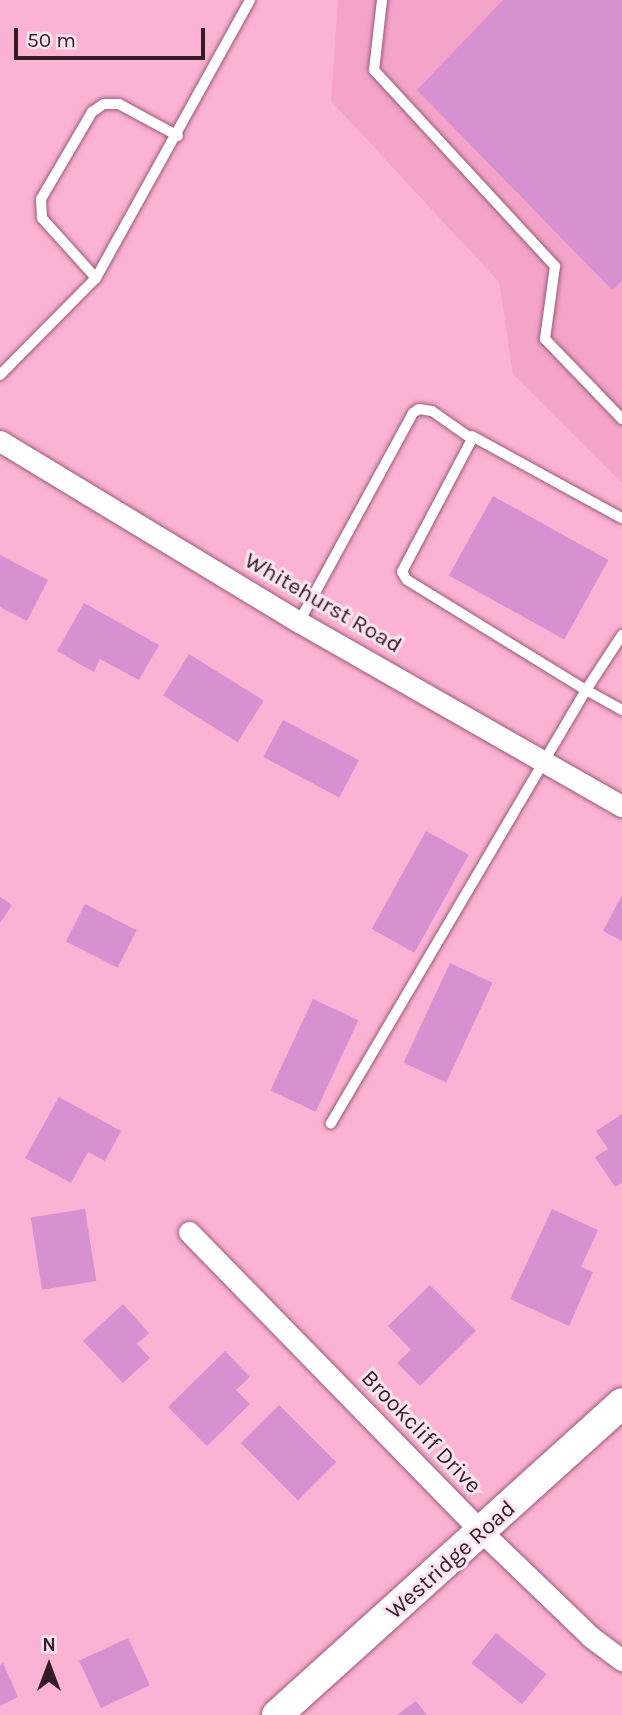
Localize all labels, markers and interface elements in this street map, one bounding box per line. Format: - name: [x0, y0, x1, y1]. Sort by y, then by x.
- scale bar: [18, 14, 208, 58]
- text: 50 m: [27, 28, 76, 52]
- street label: Whitehurst Road: [239, 547, 407, 659]
- street label: Brookcliff Drive: [355, 1365, 487, 1499]
- street label: Westridge Road: [381, 1495, 521, 1625]
- north arrow: [14, 1631, 84, 1701]
- text: N: [42, 1634, 56, 1656]

